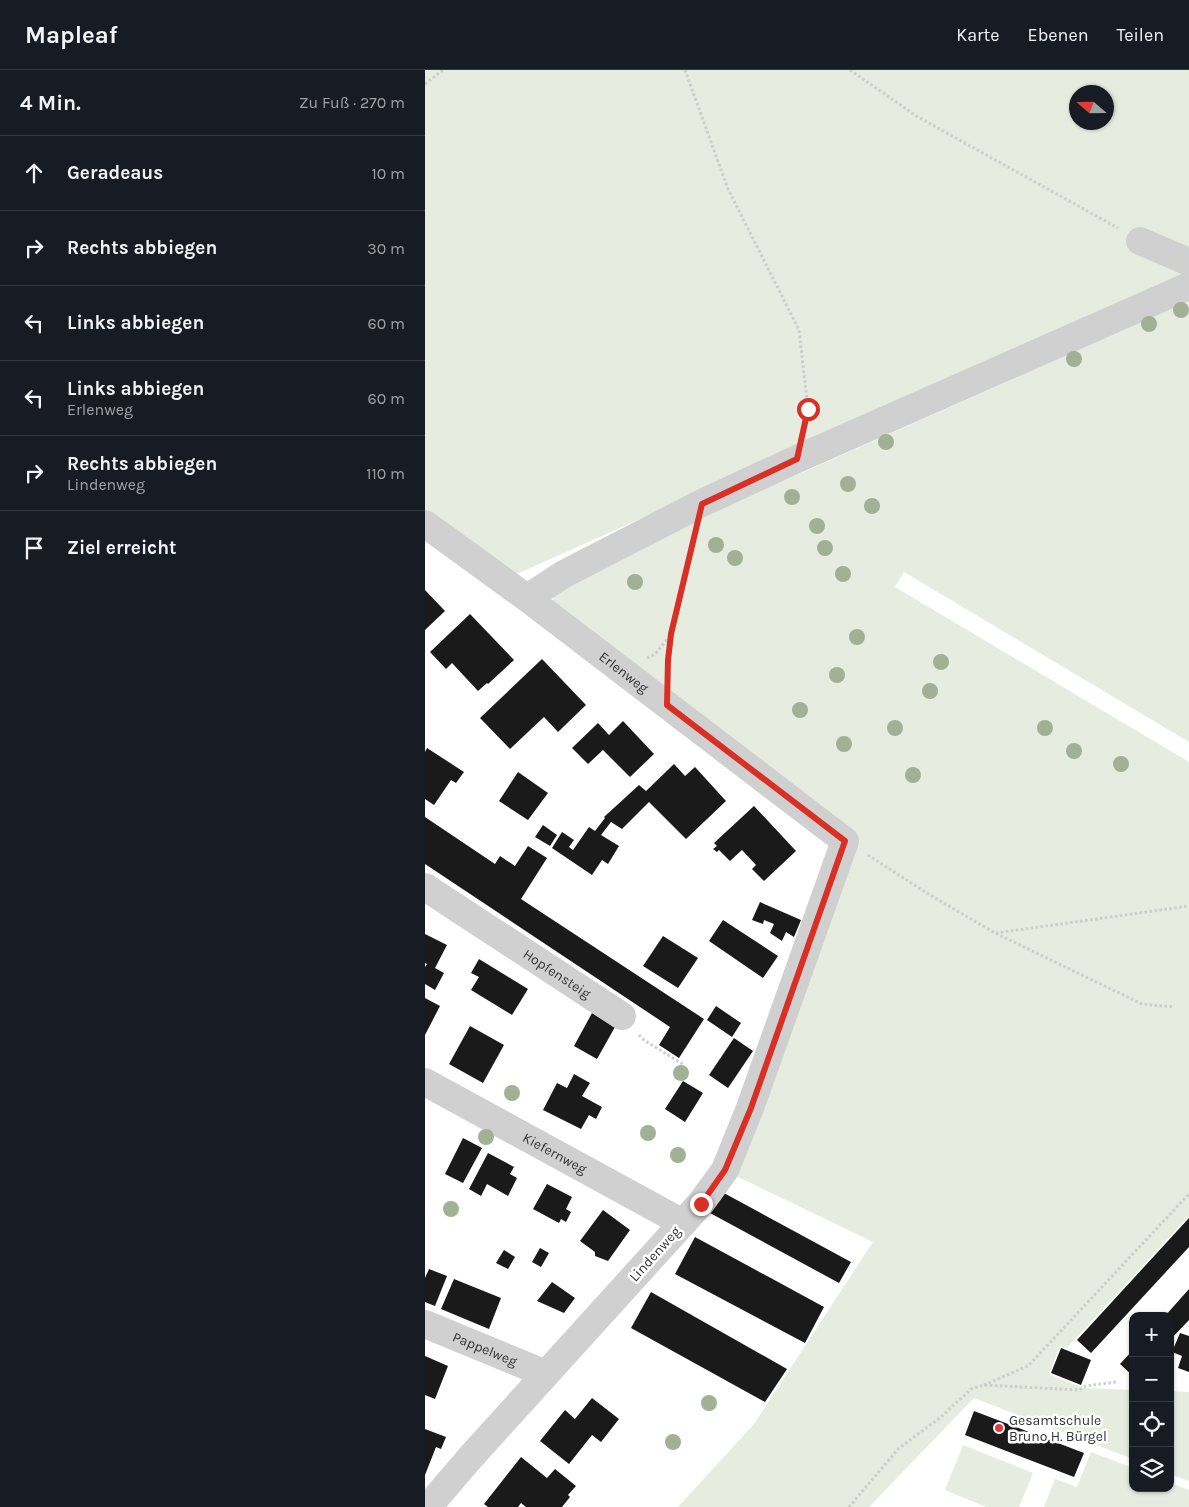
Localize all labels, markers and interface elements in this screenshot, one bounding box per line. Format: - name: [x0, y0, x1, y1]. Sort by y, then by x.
- text: Mapleaf: [25, 21, 118, 49]
- text: Karte: [956, 24, 1000, 46]
- text: Ebenen: [1028, 24, 1089, 46]
- text: Teilen: [1117, 24, 1164, 46]
- north arrow: [1069, 85, 1114, 130]
- text: 4 Min.: [20, 91, 81, 115]
- text: Zu Fuß · 270 m: [299, 93, 405, 112]
- icon: ahead: [20, 159, 48, 187]
- text: Geradeaus: [67, 162, 163, 184]
- text: 10 m: [371, 164, 405, 183]
- icon: right: [20, 234, 48, 262]
- text: Rechts abbiegen: [67, 237, 217, 259]
- text: 30 m: [367, 239, 405, 258]
- icon: left: [20, 309, 48, 337]
- text: Links abbiegen: [67, 312, 204, 334]
- text: 60 m: [368, 314, 405, 333]
- text: Links abbiegen: [67, 378, 204, 400]
- icon: left: [20, 384, 48, 412]
- text: 60 m: [368, 389, 405, 408]
- route start: [797, 398, 820, 421]
- text: Erlenweg: [67, 400, 133, 419]
- text: Rechts abbiegen: [67, 453, 217, 475]
- icon: right: [20, 459, 48, 487]
- text: 110 m: [366, 464, 405, 483]
- text: Lindenweg: [67, 475, 145, 494]
- icon: arrive: [20, 534, 48, 562]
- text: Ziel erreicht: [67, 537, 177, 559]
- street label: Erlenweg: [596, 648, 652, 696]
- street label: Hopfensteig: [520, 945, 594, 1002]
- street label: Kiefernweg: [520, 1129, 590, 1177]
- route end: [690, 1193, 713, 1216]
- street label: Lindenweg: [626, 1223, 684, 1285]
- map controls: [1129, 1312, 1174, 1492]
- button: +: [1129, 1312, 1174, 1357]
- street label: Pappelweg: [450, 1328, 520, 1370]
- button: −: [1129, 1357, 1174, 1402]
- button: locate: [1129, 1402, 1174, 1447]
- place label: Gesamtschule Bruno H. Bürgel: [1009, 1412, 1107, 1445]
- marker: Gesamtschule Bruno H. Bürgel: [993, 1422, 1005, 1434]
- button: layers: [1129, 1447, 1174, 1492]

